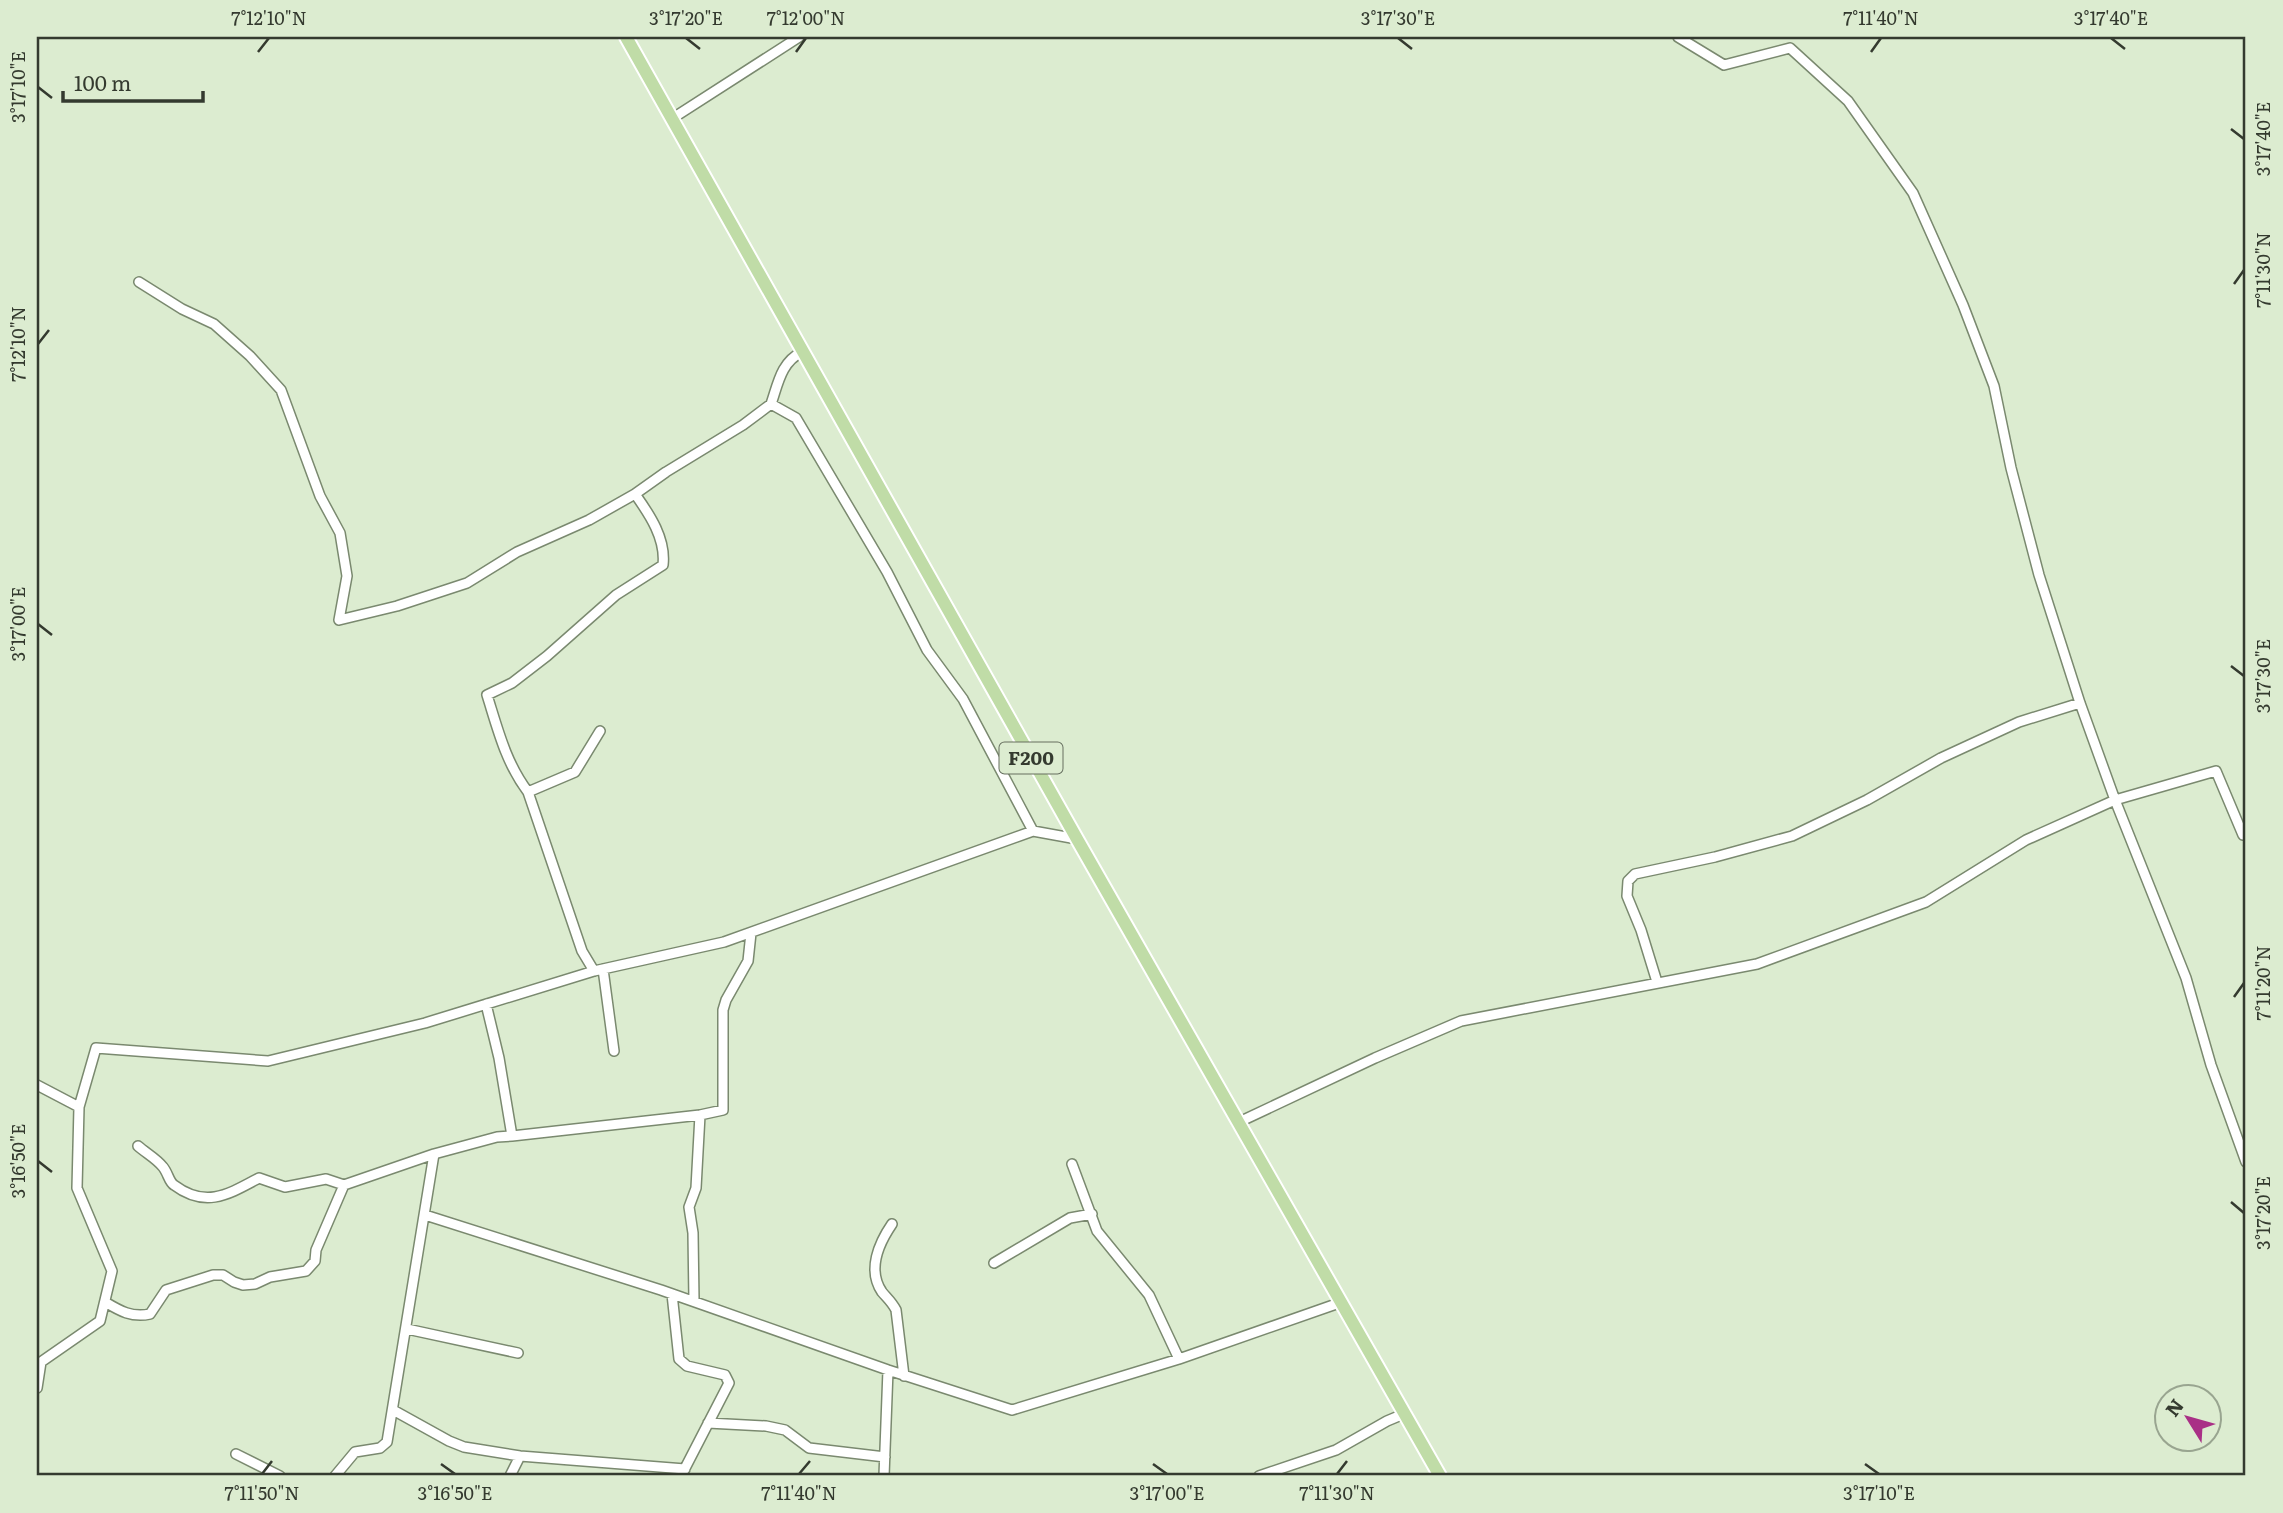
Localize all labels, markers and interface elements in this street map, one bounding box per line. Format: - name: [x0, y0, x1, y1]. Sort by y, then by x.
- text: 7°12'10"N: [231, 4, 307, 31]
- text: 3°17'20"E: [649, 4, 723, 31]
- text: 7°12'00"N: [767, 4, 845, 31]
- text: 3°17'30"E: [1361, 4, 1435, 31]
- text: 7°11'40"N: [1843, 4, 1919, 31]
- text: 3°17'40"E: [2074, 4, 2148, 31]
- text: 3°17'10"E: [4, 51, 31, 123]
- scale bar: [63, 60, 203, 104]
- text: 100 m: [74, 66, 131, 97]
- text: 3°17'40"E: [2249, 102, 2276, 176]
- text: 7°11'30"N: [2249, 232, 2276, 308]
- text: 7°12'10"N: [4, 306, 31, 382]
- text: 3°17'00"E: [4, 586, 31, 662]
- text: 3°17'30"E: [2249, 639, 2276, 713]
- road number: F200: [1000, 743, 1062, 774]
- text: 7°11'20"N: [2249, 946, 2276, 1020]
- text: 3°16'50"E: [4, 1124, 31, 1198]
- text: 3°17'20"E: [2249, 1176, 2276, 1250]
- north arrow: [2154, 1384, 2224, 1454]
- text: N: [2158, 1392, 2190, 1422]
- text: 7°11'50"N: [225, 1479, 299, 1506]
- text: 3°16'50"E: [418, 1479, 492, 1506]
- text: 7°11'40"N: [761, 1479, 837, 1506]
- text: 3°17'00"E: [1129, 1479, 1205, 1506]
- text: 7°11'30"N: [1299, 1479, 1375, 1506]
- text: 3°17'10"E: [1843, 1479, 1915, 1506]

